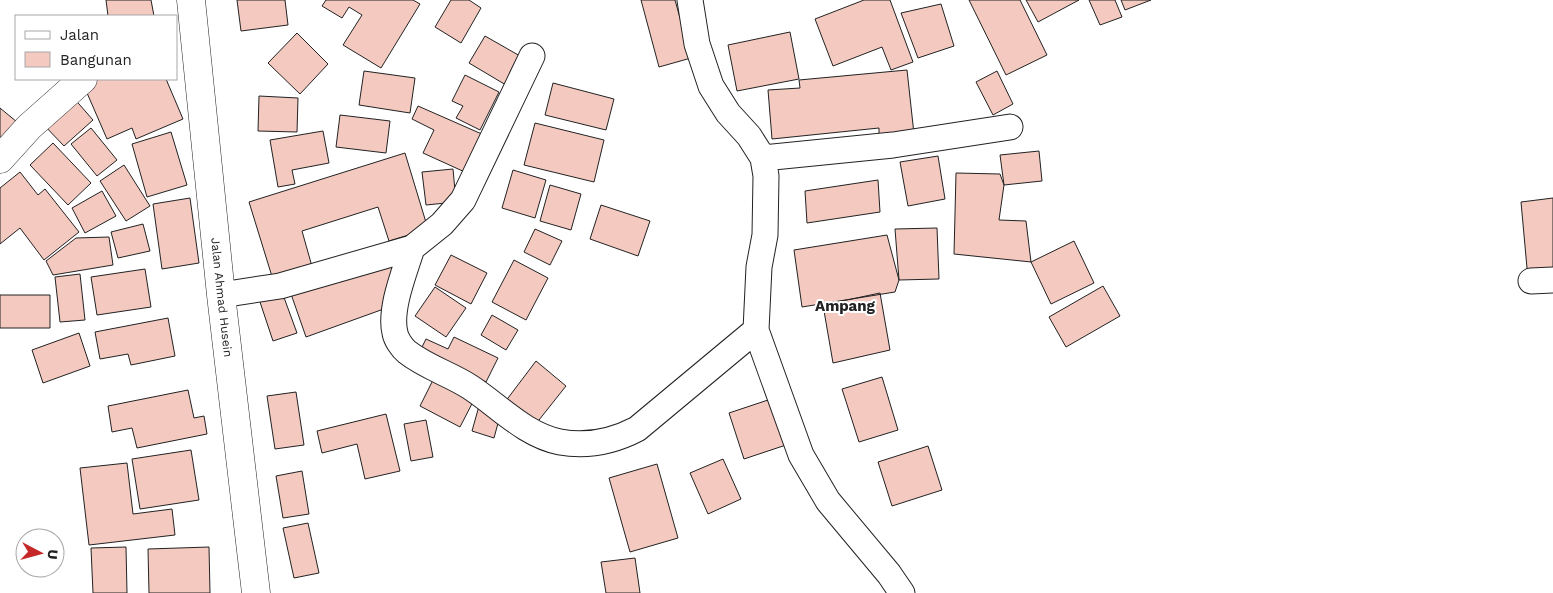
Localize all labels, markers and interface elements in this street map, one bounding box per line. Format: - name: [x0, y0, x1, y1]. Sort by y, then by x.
- legend: [15, 15, 178, 80]
- text: Jalan: [60, 26, 99, 44]
- text: Bangunan: [60, 51, 132, 69]
- street label: Jalan Ahmad Husein: [208, 237, 235, 358]
- district label: Ampang: [815, 297, 876, 315]
- north arrow: [15, 528, 65, 578]
- text: U: [44, 549, 61, 560]

